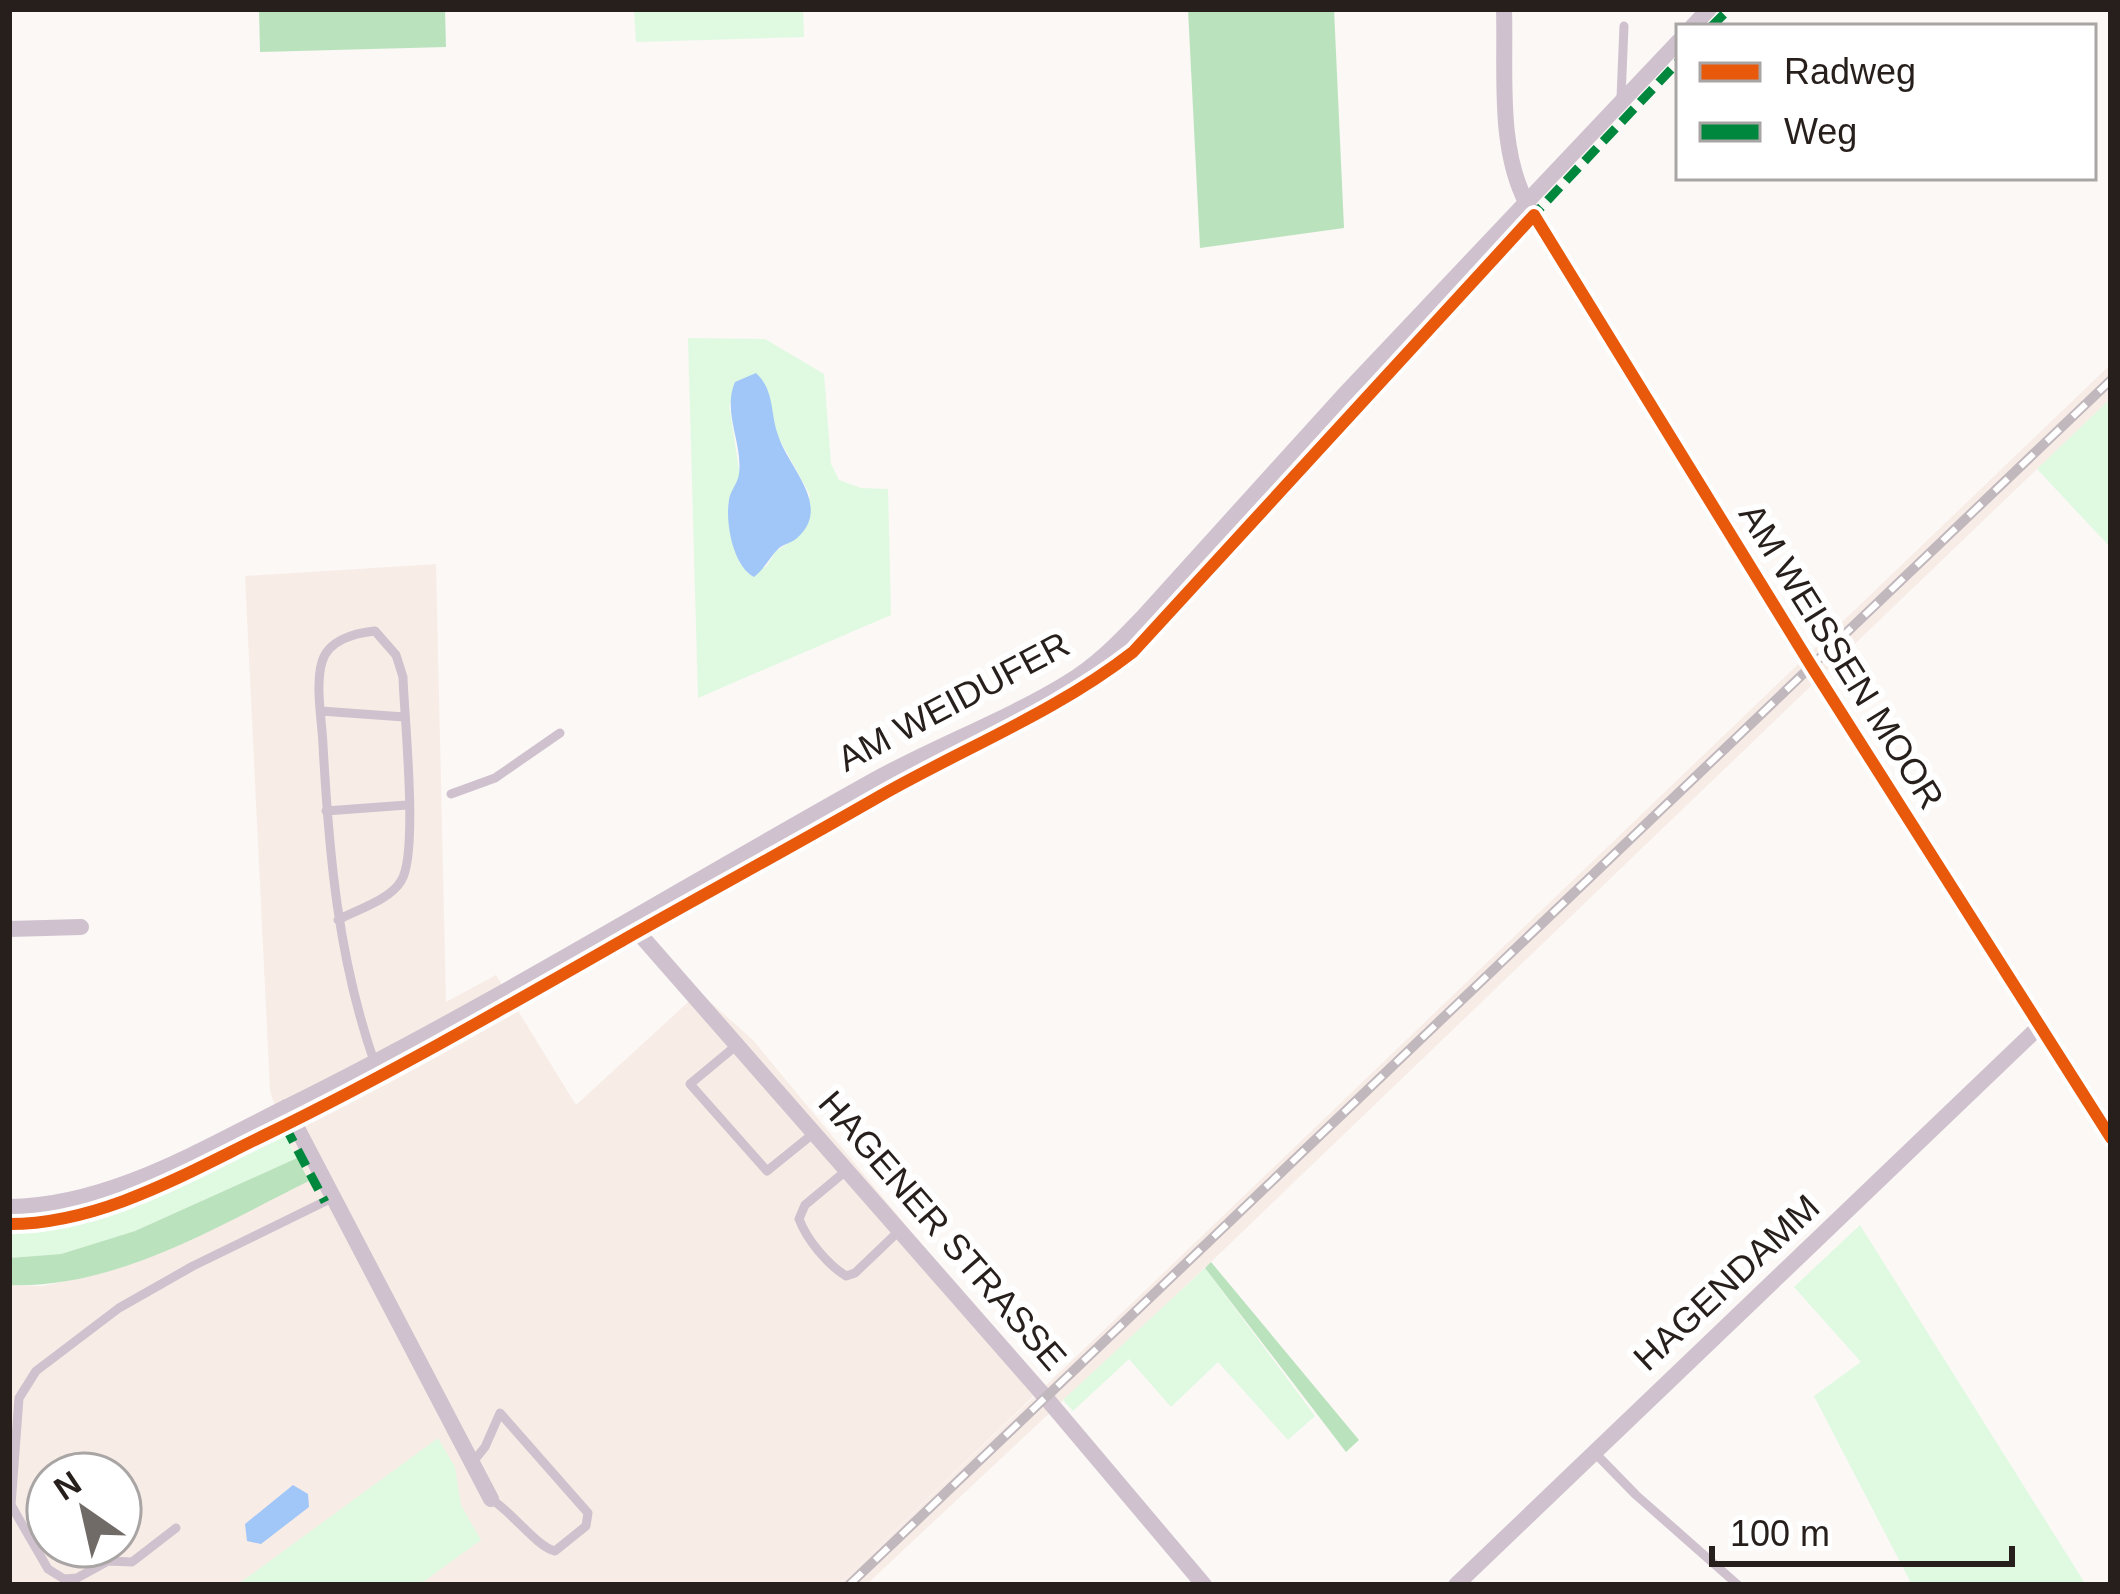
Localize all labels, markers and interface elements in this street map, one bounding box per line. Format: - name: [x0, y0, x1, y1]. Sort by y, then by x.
- legend: [1676, 24, 2096, 180]
- text: Radweg: [1784, 51, 1916, 92]
- text: Weg: [1784, 111, 1857, 152]
- street label: AM WEISSEN MOOR: [1731, 496, 1952, 816]
- street label: AM WEIDUFER: [831, 623, 1076, 780]
- street label: HAGENER STRASSE: [810, 1083, 1075, 1378]
- street label: HAGENDAMM: [1625, 1186, 1827, 1379]
- north arrow: [24, 1450, 144, 1570]
- text: N: [47, 1464, 88, 1508]
- scale bar: [1712, 1492, 2012, 1566]
- text: 100 m: [1730, 1513, 1830, 1554]

